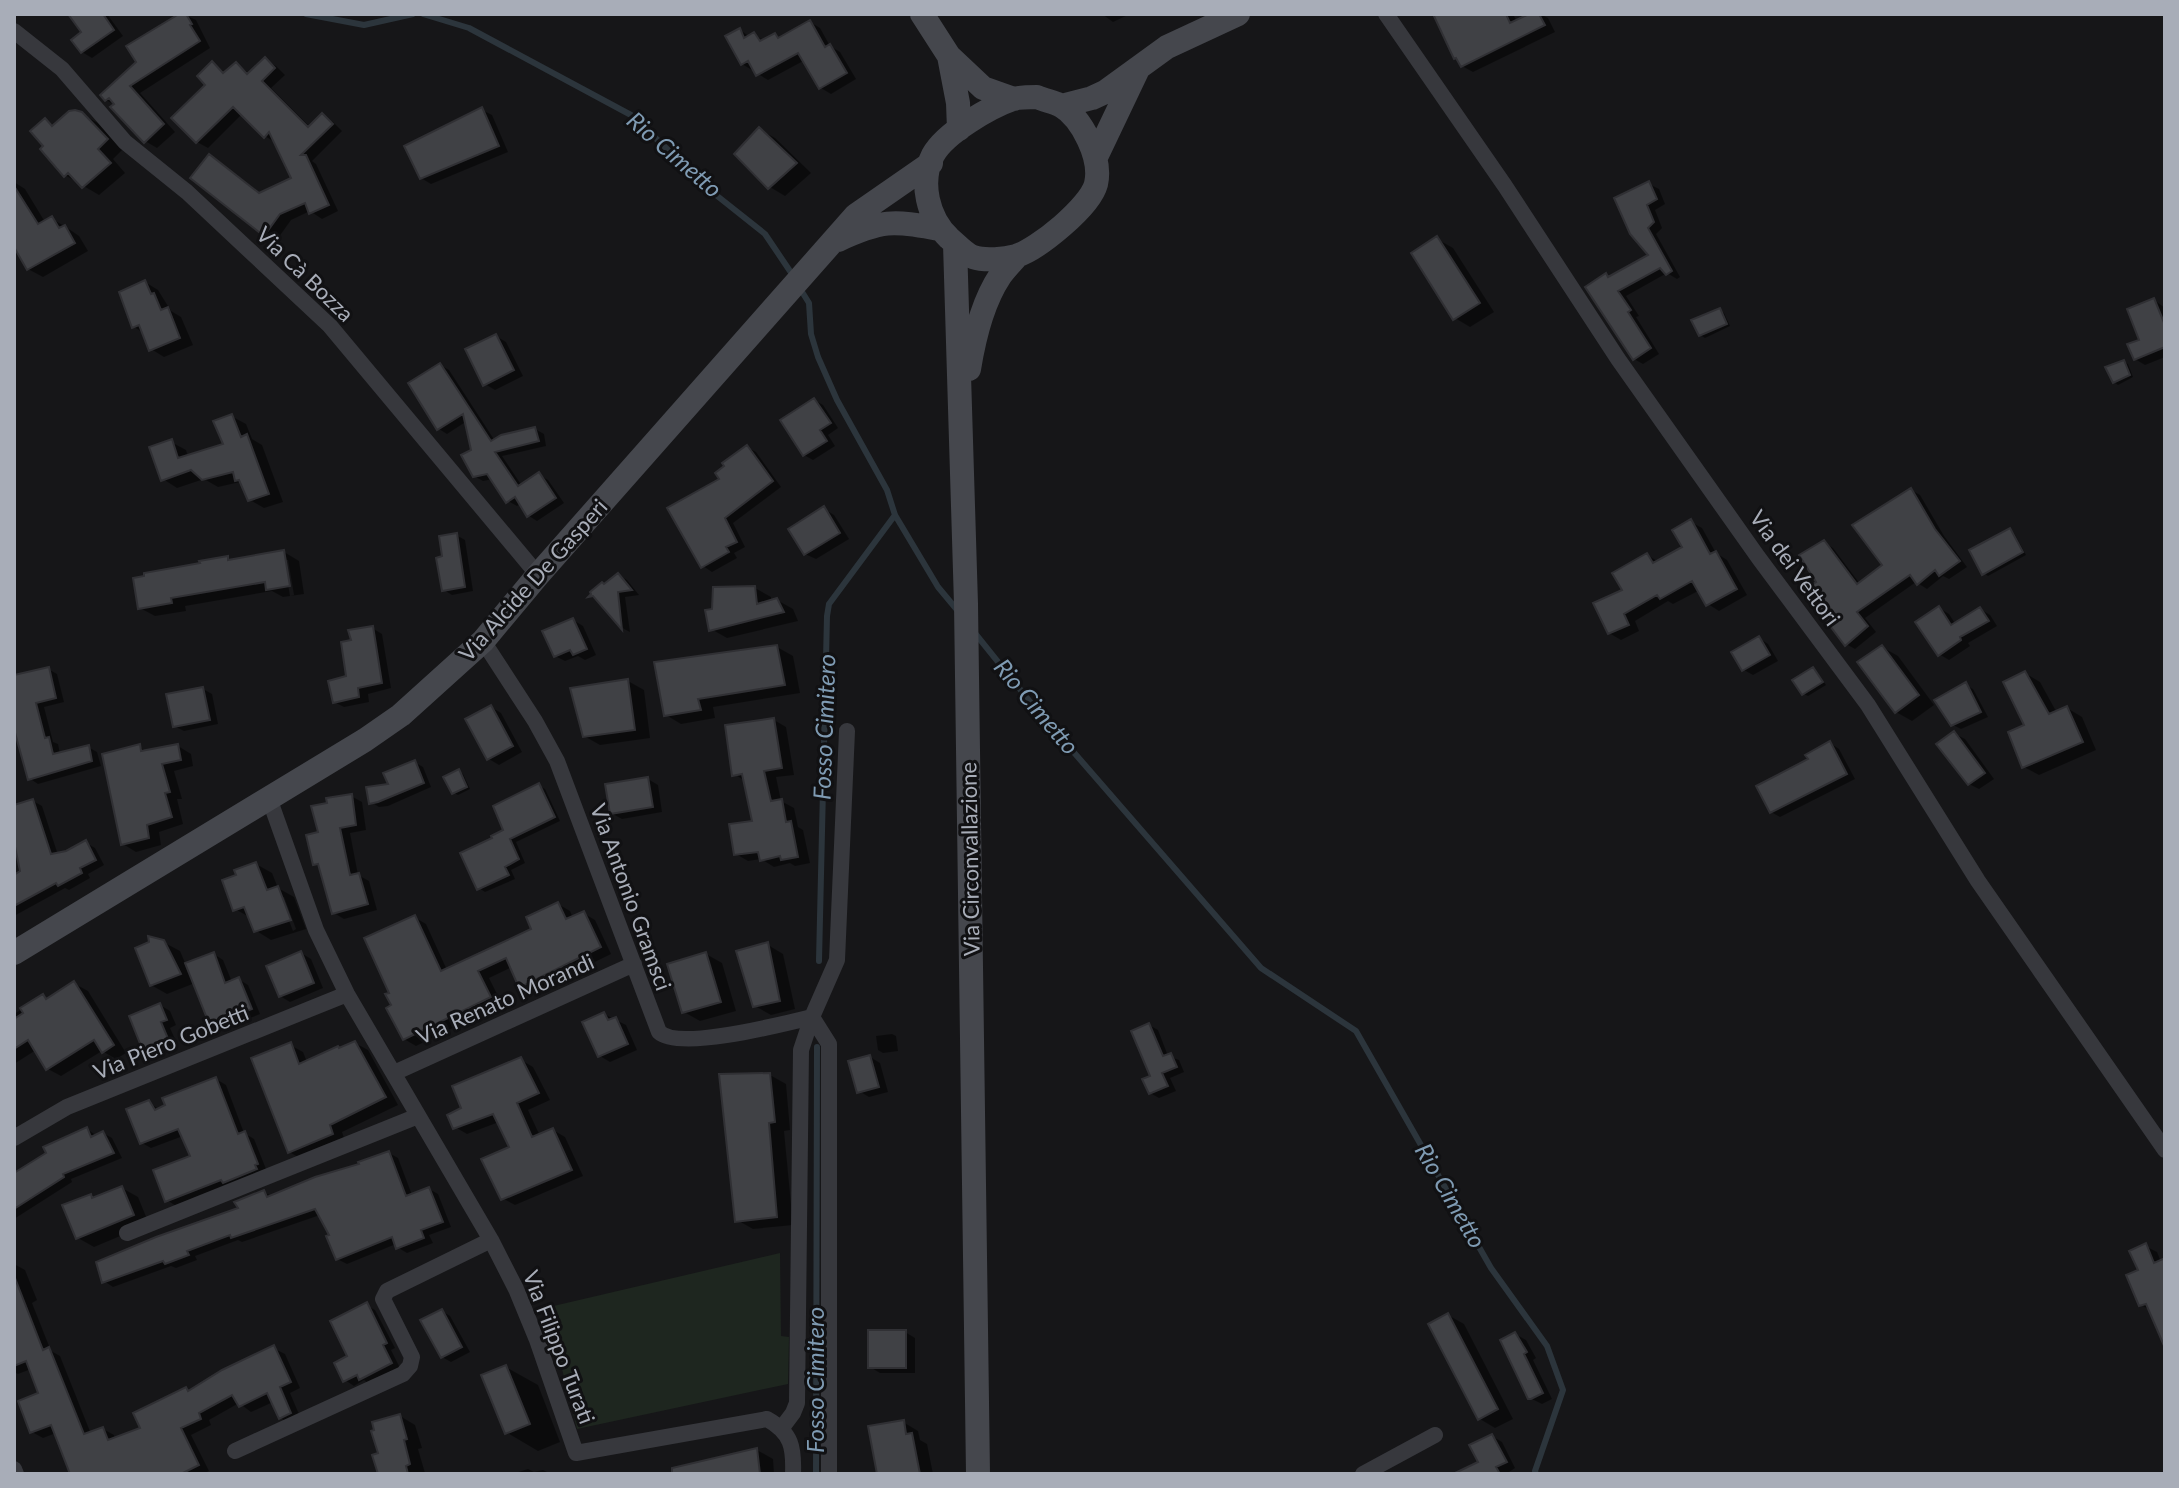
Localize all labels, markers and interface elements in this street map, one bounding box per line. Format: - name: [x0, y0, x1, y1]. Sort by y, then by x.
- water label: Rio Cimetto: [622, 105, 728, 203]
- street label: Via Cà Bozza: [251, 220, 360, 327]
- street label: Via Alcide De Gasperi: [453, 493, 613, 666]
- street label: Via dei Vettori: [1744, 505, 1846, 631]
- water label: Rio Cimetto: [989, 652, 1086, 760]
- water label: Fosso Cimitero: [806, 653, 841, 801]
- street label: Via Circonvallazione: [954, 762, 985, 956]
- street label: Via Antonio Gramsci: [585, 800, 678, 994]
- street label: Via Renato Morandi: [412, 947, 598, 1050]
- street label: Via Piero Gobetti: [89, 998, 252, 1085]
- water label: Rio Cimetto: [1410, 1138, 1493, 1253]
- street label: Via Filippo Turati: [518, 1266, 601, 1427]
- water label: Fosso Cimitero: [800, 1307, 829, 1453]

